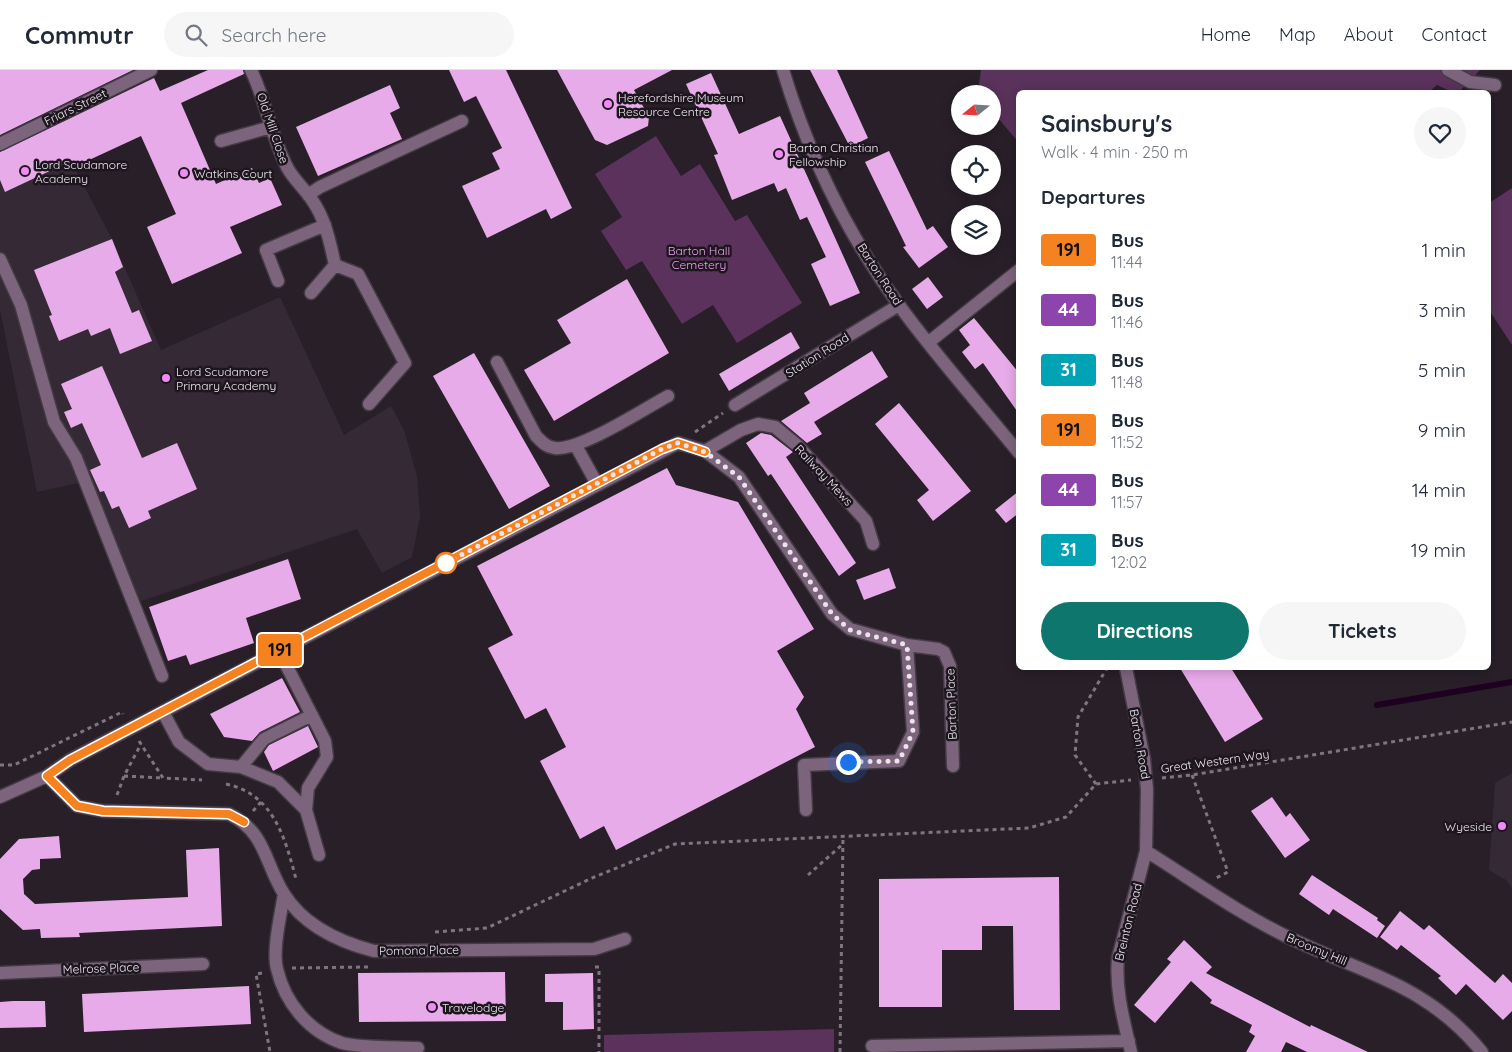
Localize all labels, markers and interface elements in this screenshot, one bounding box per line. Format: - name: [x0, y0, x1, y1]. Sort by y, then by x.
- search box: [164, 12, 514, 57]
- text: Commutr: [25, 20, 134, 50]
- icon: search: [182, 21, 210, 49]
- text: Search here: [222, 23, 327, 47]
- text: Home: [1201, 23, 1251, 46]
- text: Map: [1279, 23, 1316, 46]
- text: About: [1344, 23, 1394, 46]
- text: Contact: [1422, 23, 1487, 46]
- street label: Friars Street: [41, 85, 109, 129]
- north arrow: [951, 85, 1001, 135]
- map controls: [951, 85, 1001, 255]
- place label: Herefordshire Museum Resource Centre: [618, 90, 744, 119]
- street label: Old Mill Close: [254, 91, 292, 166]
- marker: Herefordshire Museum Resource Centre: [602, 98, 614, 110]
- button: heart: [1414, 107, 1466, 159]
- text: Sainsbury's: [1041, 108, 1172, 138]
- place label: Barton Christian Fellowship: [789, 140, 879, 169]
- text: Walk · 4 min · 250 m: [1041, 142, 1188, 162]
- button: locate: [951, 145, 1001, 195]
- marker: Barton Christian Fellowship: [773, 148, 785, 160]
- place label: Lord Scudamore Academy: [35, 157, 127, 186]
- marker: Lord Scudamore Academy: [19, 165, 31, 177]
- place label: Watkins Court: [194, 166, 272, 181]
- marker: Watkins Court: [178, 167, 190, 179]
- text: Departures: [1041, 185, 1145, 209]
- button: layers: [951, 205, 1001, 255]
- text: Bus: [1111, 228, 1144, 252]
- text: 191: [1056, 238, 1081, 261]
- text: 1 min: [1421, 238, 1466, 262]
- street label: Barton Road: [854, 240, 906, 308]
- park label: Barton Hall Cemetery: [668, 243, 730, 272]
- text: 11:44: [1111, 252, 1143, 272]
- text: Bus: [1111, 288, 1144, 312]
- text: 44: [1058, 298, 1079, 321]
- text: 3 min: [1418, 298, 1466, 322]
- text: 11:46: [1111, 312, 1143, 332]
- street label: Station Road: [783, 330, 851, 380]
- text: Bus: [1111, 348, 1144, 372]
- text: 31: [1060, 358, 1077, 381]
- text: 5 min: [1418, 358, 1466, 382]
- place label: Lord Scudamore Primary Academy: [176, 364, 276, 393]
- marker: Lord Scudamore Primary Academy: [160, 372, 172, 384]
- text: 11:48: [1111, 372, 1143, 392]
- text: Bus: [1111, 408, 1144, 432]
- text: 191: [1056, 418, 1081, 441]
- text: 9 min: [1418, 418, 1466, 442]
- text: 11:52: [1111, 432, 1143, 452]
- street label: Railway Mews: [792, 441, 856, 509]
- text: Bus: [1111, 468, 1144, 492]
- text: 44: [1058, 478, 1079, 501]
- text: 14 min: [1412, 478, 1466, 502]
- text: 11:57: [1111, 492, 1143, 512]
- text: Bus: [1111, 528, 1144, 552]
- text: 31: [1060, 538, 1077, 561]
- text: 19 min: [1411, 538, 1466, 562]
- unlabelled marker: [435, 552, 457, 574]
- text: 12:02: [1111, 552, 1147, 572]
- button: Directions: [1041, 602, 1249, 660]
- button: Tickets: [1259, 602, 1466, 660]
- line badge: 191: [251, 634, 309, 666]
- text: 191: [268, 638, 292, 661]
- street label: Barton Place: [942, 668, 960, 740]
- street label: Barton Road: [1126, 708, 1154, 780]
- street label: Great Western Way: [1160, 746, 1270, 776]
- your location: [836, 750, 861, 775]
- place label: Wyeside: [1445, 819, 1492, 834]
- marker: Wyeside: [1496, 820, 1508, 832]
- street label: Breinton Road: [1111, 882, 1145, 962]
- street label: Broomy Hill: [1284, 930, 1350, 968]
- street label: Pomona Place: [379, 942, 459, 958]
- street label: Melrose Place: [62, 959, 140, 977]
- place label: Travelodge: [442, 1000, 505, 1015]
- marker: Travelodge: [426, 1001, 438, 1013]

